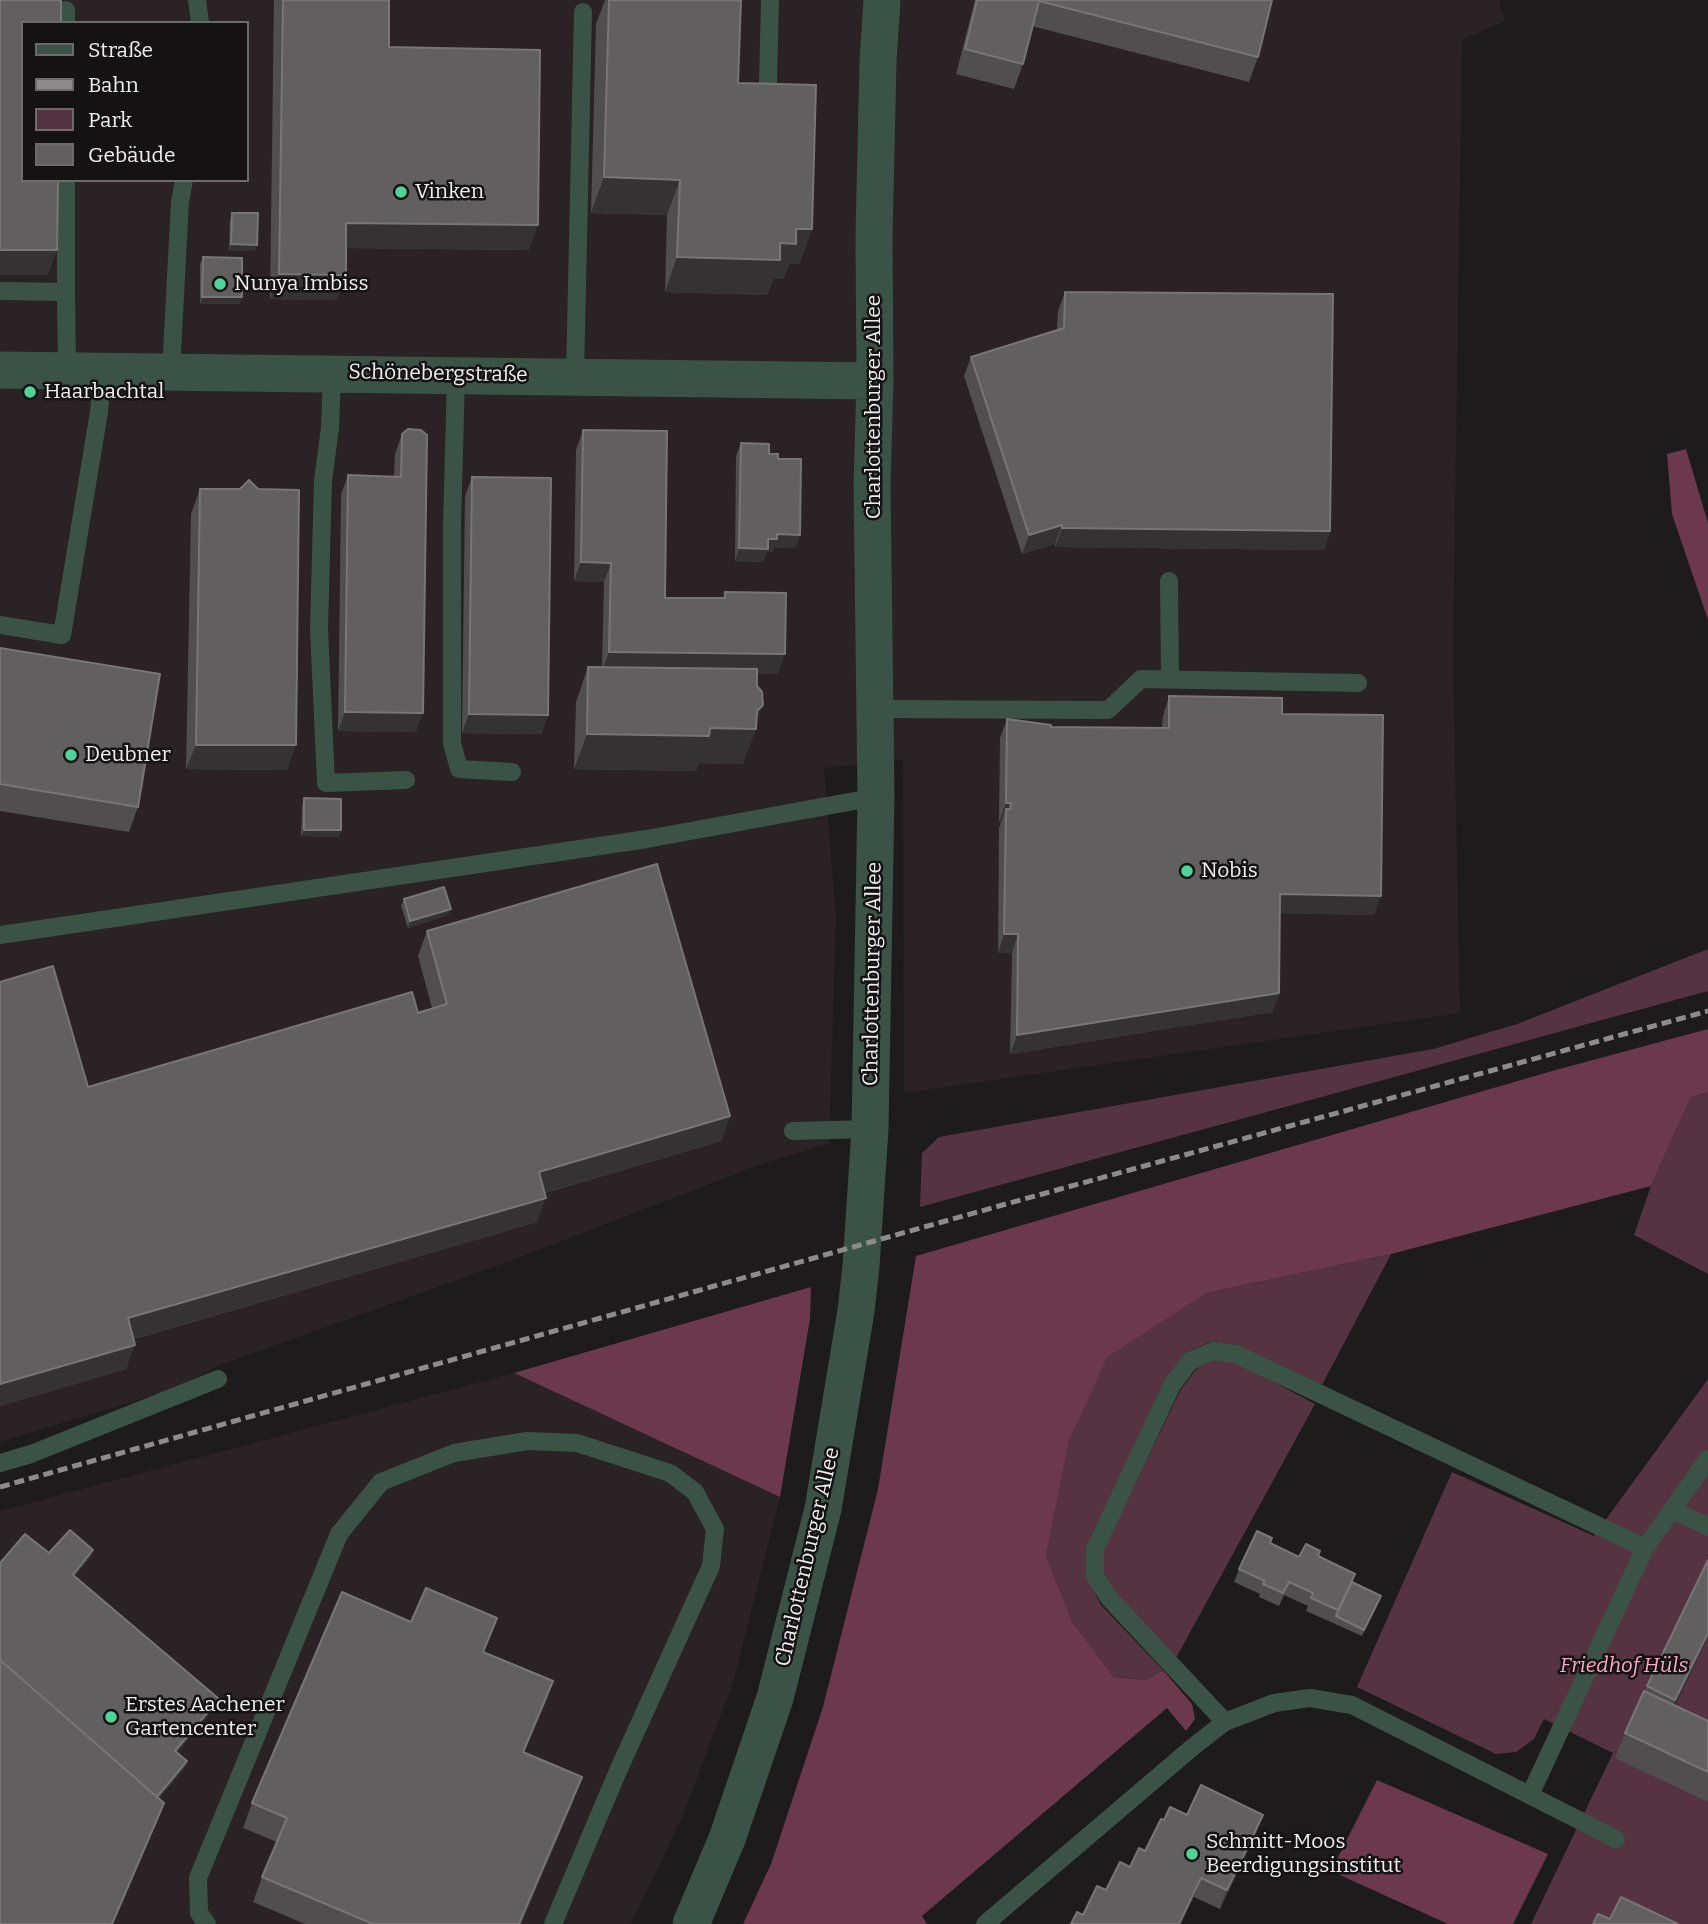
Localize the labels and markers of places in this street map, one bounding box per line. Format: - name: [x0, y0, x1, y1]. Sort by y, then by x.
- place label: Vinken: [415, 179, 484, 205]
- marker: Vinken: [393, 184, 409, 200]
- place label: Nunya Imbiss: [234, 271, 369, 297]
- marker: Nunya Imbiss: [212, 276, 228, 292]
- place label: Haarbachtal: [44, 379, 164, 405]
- marker: Haarbachtal: [22, 384, 38, 400]
- place label: Deubner: [85, 742, 171, 768]
- marker: Deubner: [63, 747, 79, 763]
- place label: Nobis: [1201, 858, 1258, 884]
- marker: Nobis: [1179, 863, 1195, 879]
- place label: Erstes Aachener Gartencenter: [125, 1692, 285, 1742]
- marker: Erstes Aachener Gartencenter: [103, 1709, 119, 1725]
- place label: Schmitt-Moos Beerdigungsinstitut: [1206, 1829, 1401, 1879]
- marker: Schmitt-Moos Beerdigungsinstitut: [1184, 1846, 1200, 1862]

